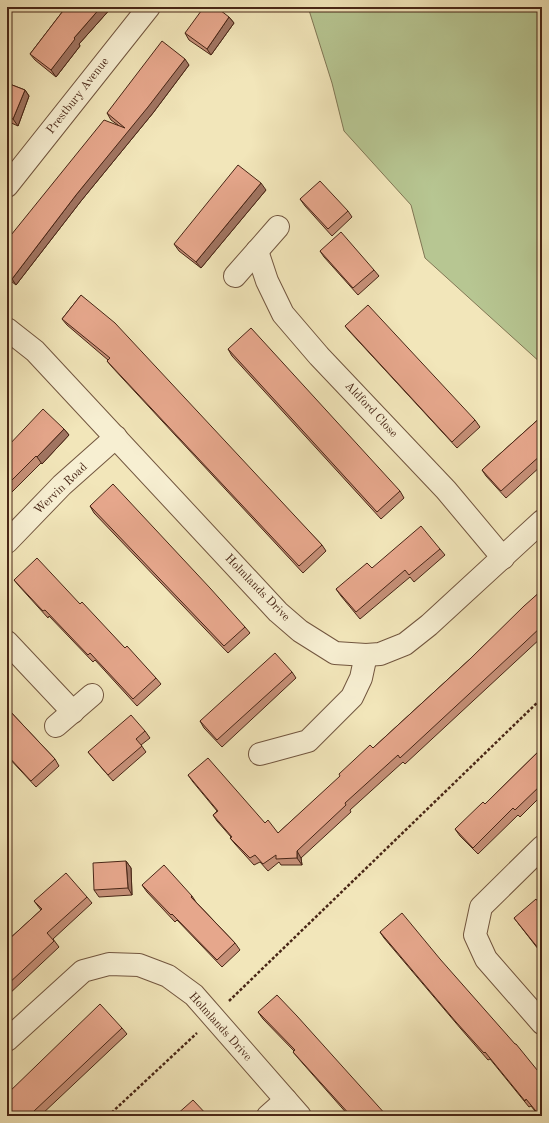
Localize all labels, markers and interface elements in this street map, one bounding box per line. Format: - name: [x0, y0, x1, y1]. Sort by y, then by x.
- street label: Prestbury Avenue: [45, 55, 112, 136]
- street label: Aldford Close: [342, 380, 400, 440]
- street label: Wervin Road: [32, 461, 90, 517]
- street label: Holmlands Drive: [222, 552, 292, 624]
- street label: Holmlands Drive: [186, 990, 254, 1064]

